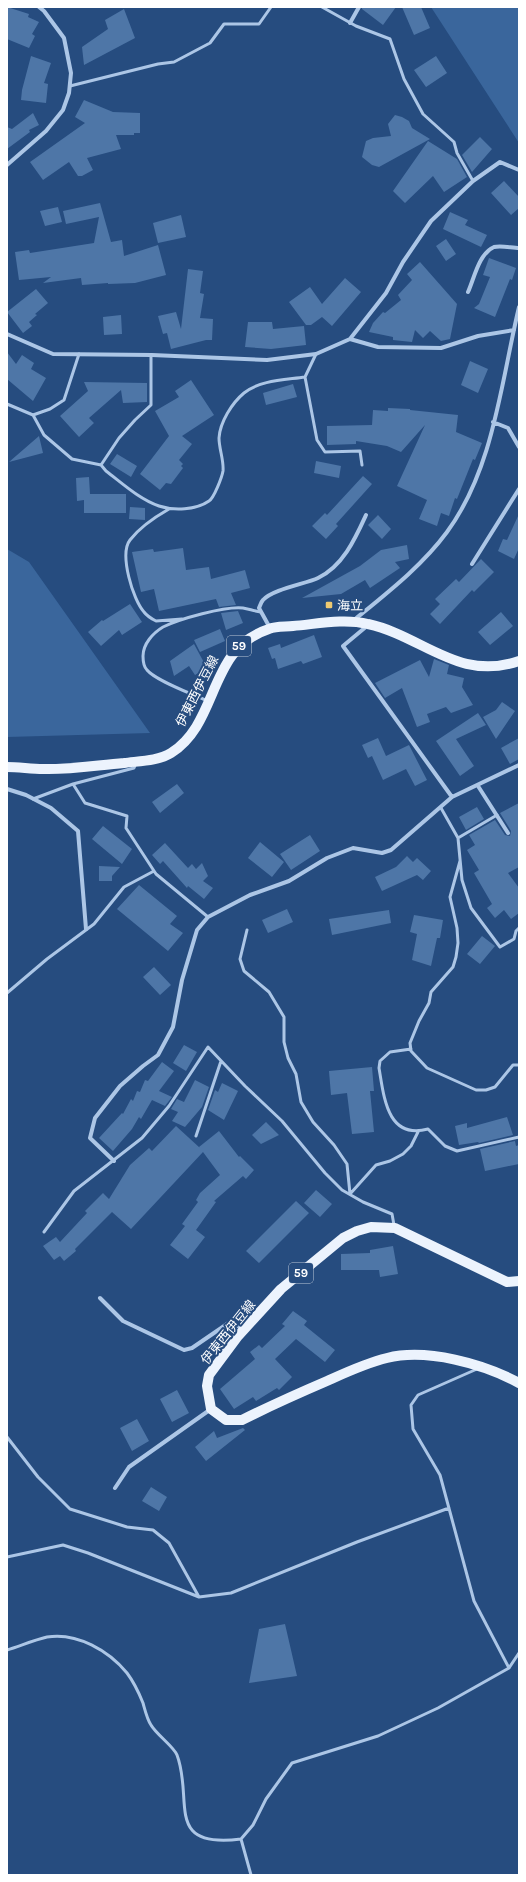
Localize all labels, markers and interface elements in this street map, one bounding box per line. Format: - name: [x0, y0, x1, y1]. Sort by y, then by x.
- place label: 海立: [337, 598, 363, 613]
- marker: 海立: [324, 600, 334, 610]
- road number: 59: [227, 636, 251, 656]
- street label: 伊東西伊豆線: [173, 653, 221, 729]
- road number: 59: [289, 1263, 313, 1283]
- street label: 伊東西伊豆線: [198, 1297, 258, 1367]

